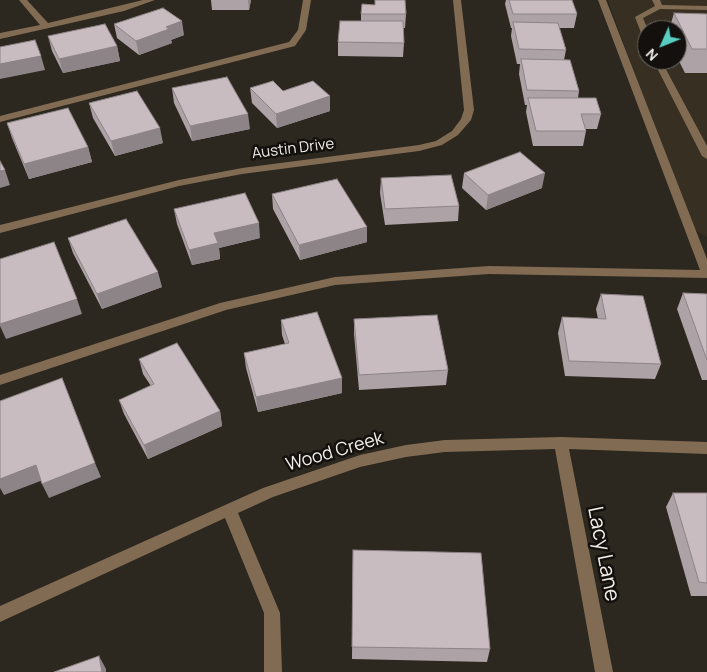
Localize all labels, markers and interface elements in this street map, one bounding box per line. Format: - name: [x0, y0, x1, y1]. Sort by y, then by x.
- north arrow: [637, 20, 687, 70]
- text: N: [641, 45, 662, 65]
- street label: Austin Drive: [251, 135, 335, 163]
- street label: Wood Creek: [284, 428, 386, 476]
- street label: Lacy Lane: [581, 505, 625, 603]

